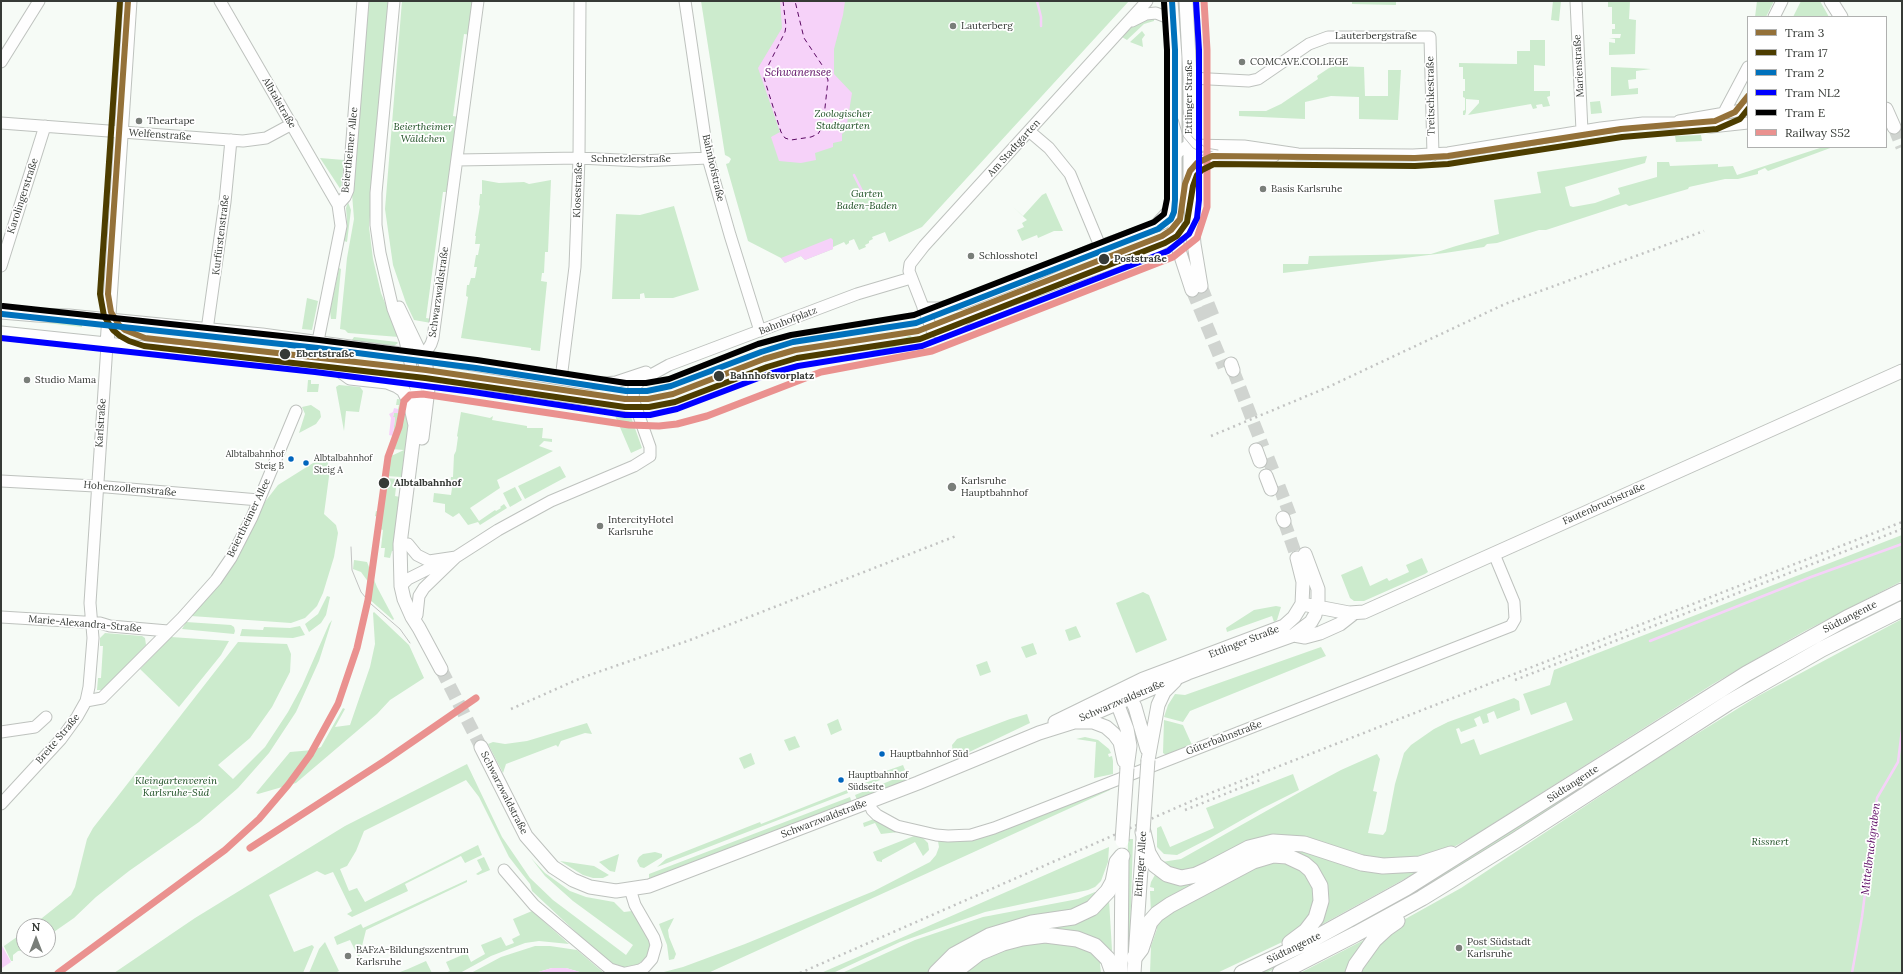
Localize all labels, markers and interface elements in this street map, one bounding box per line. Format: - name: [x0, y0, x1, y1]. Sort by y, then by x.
- legend: [1747, 16, 1887, 148]
- place label: Lauterberg: [961, 20, 1013, 32]
- marker: Lauterberg: [948, 21, 958, 31]
- text: Tram 3: [1785, 25, 1824, 40]
- street label: Lauterbergstraße: [1335, 30, 1417, 42]
- street label: Marienstraße: [1571, 34, 1587, 98]
- text: Tram 17: [1785, 45, 1828, 60]
- place label: COMCAVE.COLLEGE: [1250, 56, 1348, 68]
- street label: Treitschkestraße: [1424, 56, 1438, 136]
- marker: COMCAVE.COLLEGE: [1237, 57, 1247, 67]
- street label: Ettlinger Straße: [1183, 60, 1195, 134]
- text: Tram 2: [1785, 65, 1824, 80]
- water label: Schwanensee: [765, 66, 831, 80]
- street label: Albtalstraße: [260, 75, 298, 131]
- text: Tram NL2: [1785, 85, 1840, 100]
- text: Tram E: [1785, 105, 1825, 120]
- street label: Beiertheimer Allee: [340, 107, 360, 193]
- park label: Zoologischer Stadtgarten: [814, 108, 872, 132]
- place label: Theartape: [147, 115, 195, 127]
- marker: Theartape: [134, 116, 144, 126]
- street label: Am Stadtgarten: [985, 117, 1043, 179]
- park label: Beiertheimer Wäldchen: [394, 121, 452, 144]
- text: Railway S52: [1785, 125, 1850, 140]
- street label: Welfenstraße: [128, 127, 192, 143]
- street label: Bahnhofstraße: [699, 133, 727, 203]
- street label: Schnetzlerstraße: [591, 153, 671, 165]
- street label: Karolingerstraße: [5, 157, 41, 235]
- street label: Klosestraße: [571, 162, 585, 218]
- place label: Basis Karlsruhe: [1271, 183, 1342, 195]
- marker: Basis Karlsruhe: [1258, 184, 1268, 194]
- park label: Garten Baden-Baden: [837, 188, 897, 212]
- street label: Kurfürstenstraße: [210, 194, 232, 276]
- street label: Schwarzwaldstraße: [427, 246, 451, 338]
- place label: Schlosshotel: [979, 250, 1038, 262]
- marker: Schlosshotel: [966, 251, 976, 261]
- marker: Poststraße: [1097, 252, 1111, 266]
- place label: Poststraße: [1114, 253, 1167, 265]
- street label: Bahnhofplatz: [757, 304, 819, 338]
- marker: Ebertstraße: [278, 347, 292, 361]
- place label: Ebertstraße: [296, 348, 354, 360]
- marker: Bahnhofsvorplatz: [712, 369, 726, 383]
- place label: Bahnhofsvorplatz: [730, 370, 814, 382]
- place label: Studio Mama: [35, 374, 96, 386]
- marker: Studio Mama: [22, 375, 32, 385]
- street label: Karlstraße: [93, 398, 109, 448]
- place label: Albtalbahnhof Steig B: [226, 449, 284, 470]
- place label: Albtalbahnhof Steig A: [314, 453, 372, 474]
- marker: Albtalbahnhof Steig B: [286, 454, 296, 464]
- marker: Albtalbahnhof Steig A: [301, 458, 311, 468]
- place label: Karlsruhe Hauptbahnhof: [961, 475, 1028, 498]
- marker: Albtalbahnhof: [377, 476, 391, 490]
- street label: Beiertheimer Allee: [225, 477, 273, 559]
- place label: Albtalbahnhof: [394, 477, 461, 489]
- street label: Hohenzollernstraße: [83, 479, 177, 499]
- street label: Fautenbruchstraße: [1561, 480, 1647, 528]
- marker: Karlsruhe Hauptbahnhof: [946, 481, 958, 493]
- place label: IntercityHotel Karlsruhe: [608, 514, 674, 538]
- marker: IntercityHotel Karlsruhe: [595, 521, 605, 531]
- street label: Südtangente: [1821, 598, 1879, 636]
- street label: Marie-Alexandra-Straße: [28, 613, 142, 635]
- street label: Ettlinger Straße: [1207, 623, 1281, 661]
- street label: Schwarzwaldstraße: [1078, 678, 1166, 724]
- street label: Breite Straße: [34, 711, 82, 767]
- street label: Güterbahnstraße: [1184, 718, 1264, 758]
- marker: Hauptbahnhof Süd: [877, 749, 887, 759]
- place label: Hauptbahnhof Süd: [890, 749, 968, 759]
- street label: Schwarzwaldstraße: [478, 750, 530, 836]
- street label: Südtangente: [1545, 763, 1601, 805]
- place label: Hauptbahnhof Südseite: [848, 770, 908, 791]
- park label: Kleingartenverein Karlsruhe-Süd: [135, 775, 217, 798]
- marker: Hauptbahnhof Südseite: [836, 775, 846, 785]
- street label: Schwarzwaldstraße: [779, 797, 869, 841]
- water label: Mittelbruchgraben: [1859, 802, 1883, 896]
- street label: Ettlinger Allee: [1133, 831, 1149, 897]
- park label: Rissnert: [1751, 836, 1789, 848]
- north arrow: [16, 918, 56, 958]
- text: N: [32, 920, 40, 934]
- street label: Südtangente: [1265, 930, 1323, 966]
- place label: Post Südstadt Karlsruhe: [1467, 936, 1531, 960]
- marker: Post Südstadt Karlsruhe: [1454, 943, 1464, 953]
- place label: BAFzA-Bildungszentrum Karlsruhe: [356, 944, 469, 968]
- marker: BAFzA-Bildungszentrum Karlsruhe: [343, 951, 353, 961]

